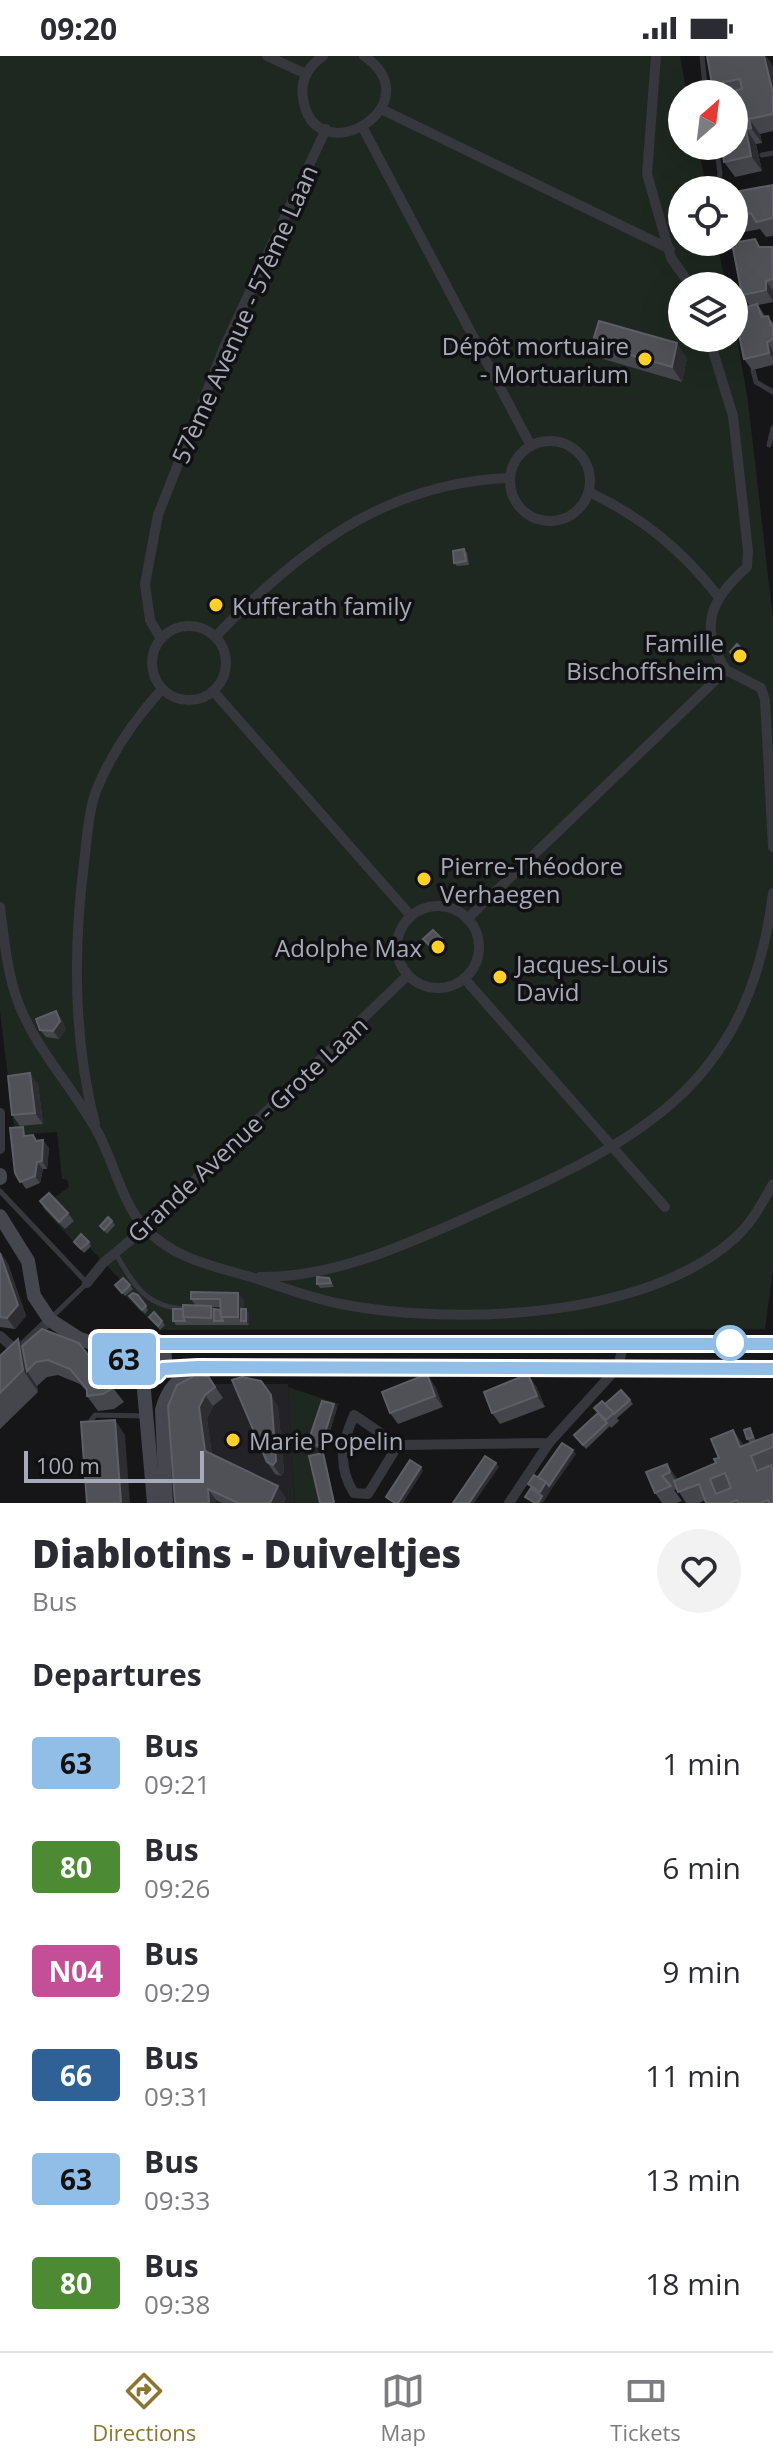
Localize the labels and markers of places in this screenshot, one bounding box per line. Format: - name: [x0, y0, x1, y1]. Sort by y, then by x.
- place label: Dépôt mortuaire - Mortuarium: [442, 329, 629, 390]
- marker: Dépôt mortuaire - Mortuarium: [636, 350, 654, 368]
- place label: Kufferath family: [232, 589, 412, 622]
- marker: Kufferath family: [207, 596, 225, 614]
- place label: Famille Bischoffsheim: [566, 626, 724, 687]
- marker: Famille Bischoffsheim: [731, 647, 749, 665]
- place label: Pierre-Théodore Verhaegen: [440, 849, 623, 910]
- marker: Pierre-Théodore Verhaegen: [415, 870, 433, 888]
- place label: Adolphe Max: [275, 931, 422, 964]
- marker: Adolphe Max: [429, 938, 447, 956]
- place label: Jacques-Louis David: [514, 947, 669, 1008]
- marker: Jacques-Louis David: [491, 968, 509, 986]
- unlabelled marker: [713, 1326, 747, 1360]
- place label: Marie Popelin: [249, 1424, 403, 1457]
- marker: Marie Popelin: [224, 1431, 242, 1449]

